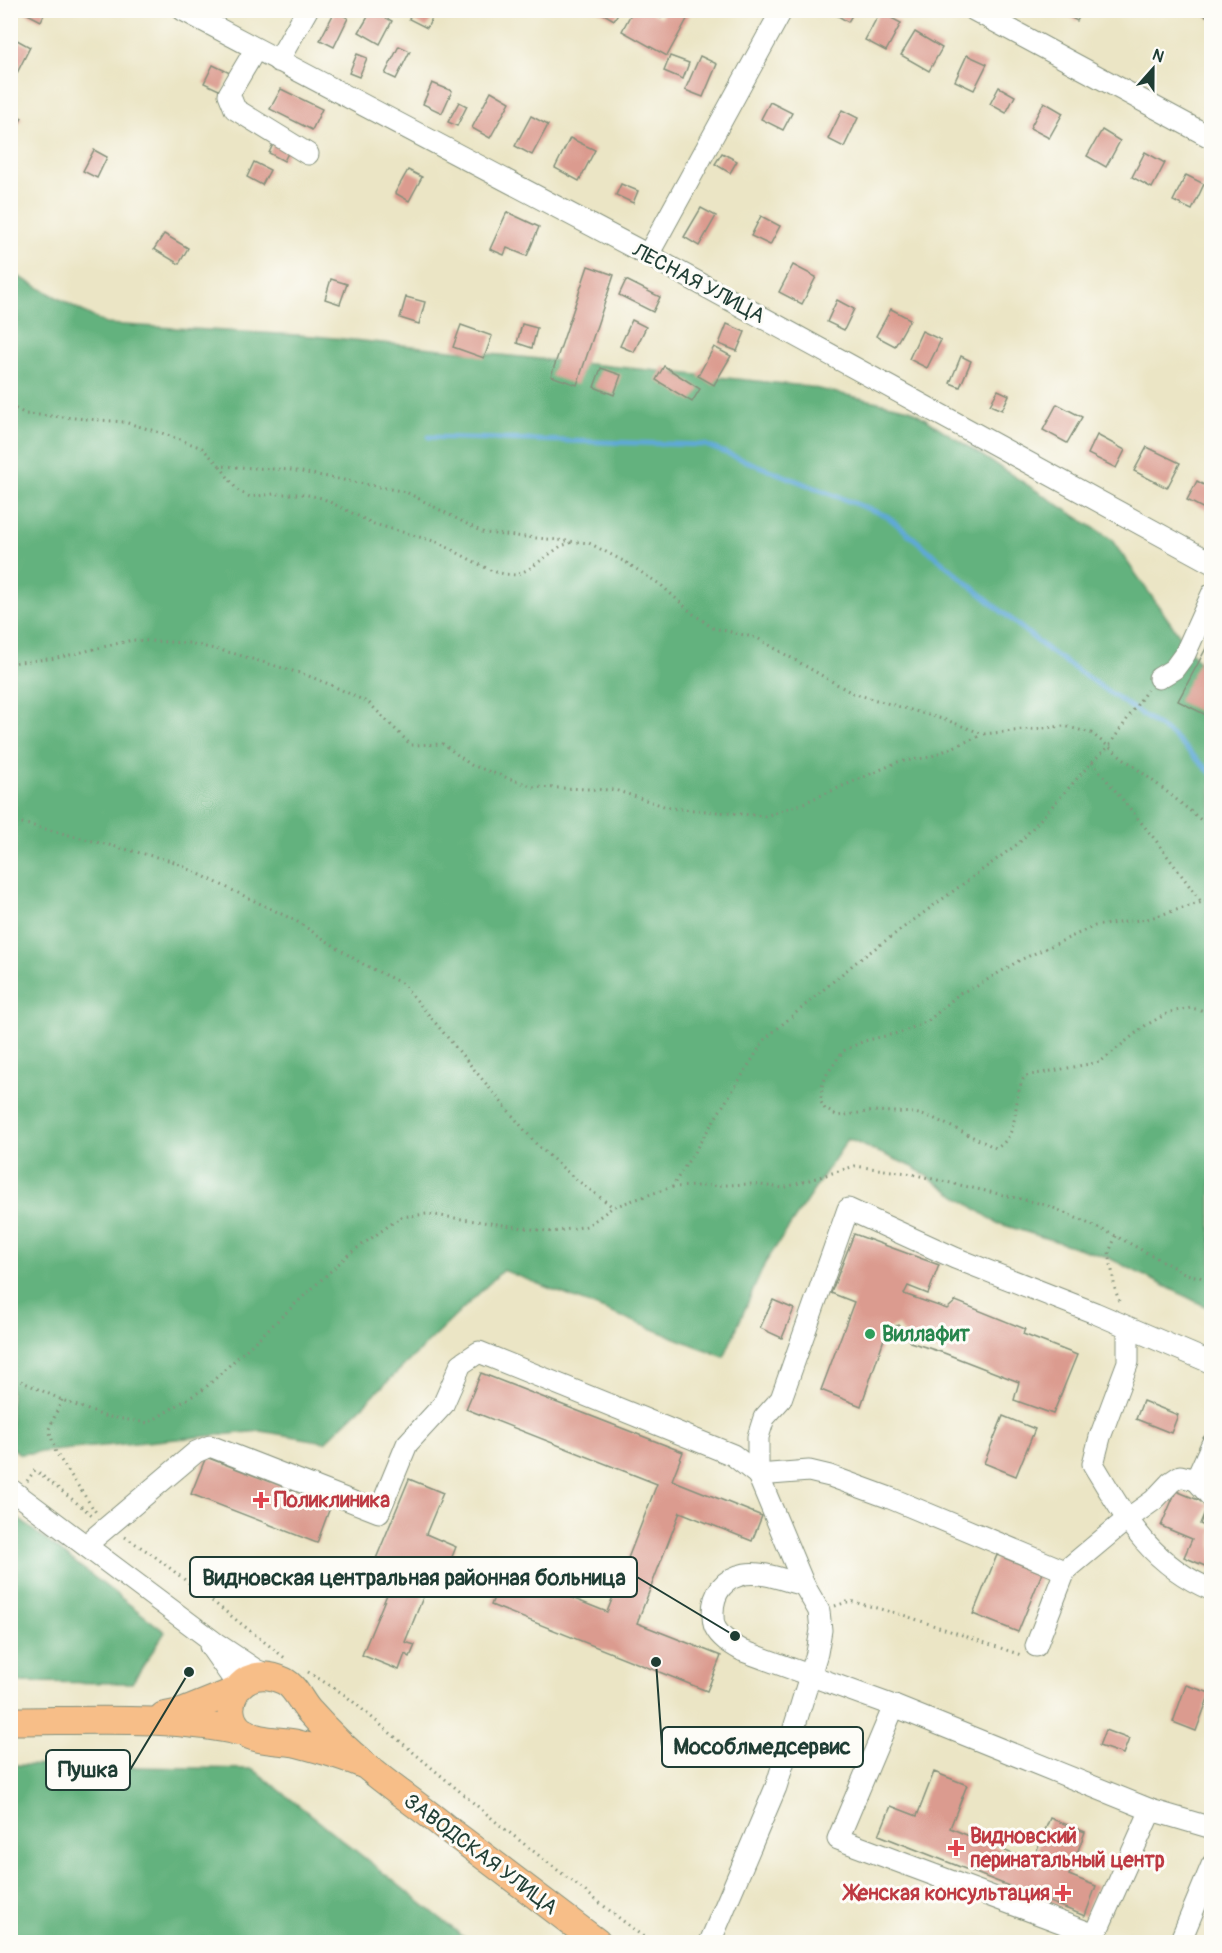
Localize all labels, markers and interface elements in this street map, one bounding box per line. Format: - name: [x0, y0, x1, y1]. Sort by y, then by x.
- north arrow: [1123, 39, 1183, 99]
- text: N: [1149, 45, 1167, 67]
- street label: ЛЕСНАЯ УЛИЦА: [627, 237, 770, 330]
- place label: Виллафит: [882, 1321, 970, 1348]
- marker: Виллафит: [863, 1327, 877, 1341]
- place label: Поликлиника: [274, 1487, 390, 1514]
- marker: Поликлиника: [252, 1491, 270, 1509]
- callout: Видновская центральная районная больница: [190, 1557, 637, 1597]
- text: Видновская центральная районная больница: [202, 1564, 626, 1592]
- callout: Мособлмедсервис: [662, 1727, 863, 1767]
- text: Мособлмедсервис: [673, 1733, 851, 1761]
- callout: Пушка: [46, 1750, 130, 1790]
- text: Пушка: [58, 1756, 118, 1784]
- street label: ЗАВОДСКАЯ УЛИЦА: [398, 1788, 563, 1921]
- place label: Видновский перинатальный центр: [970, 1823, 1165, 1874]
- marker: Видновский перинатальный центр: [947, 1839, 965, 1857]
- place label: Женская консультация: [841, 1880, 1050, 1907]
- marker: Женская консультация: [1054, 1884, 1072, 1902]

